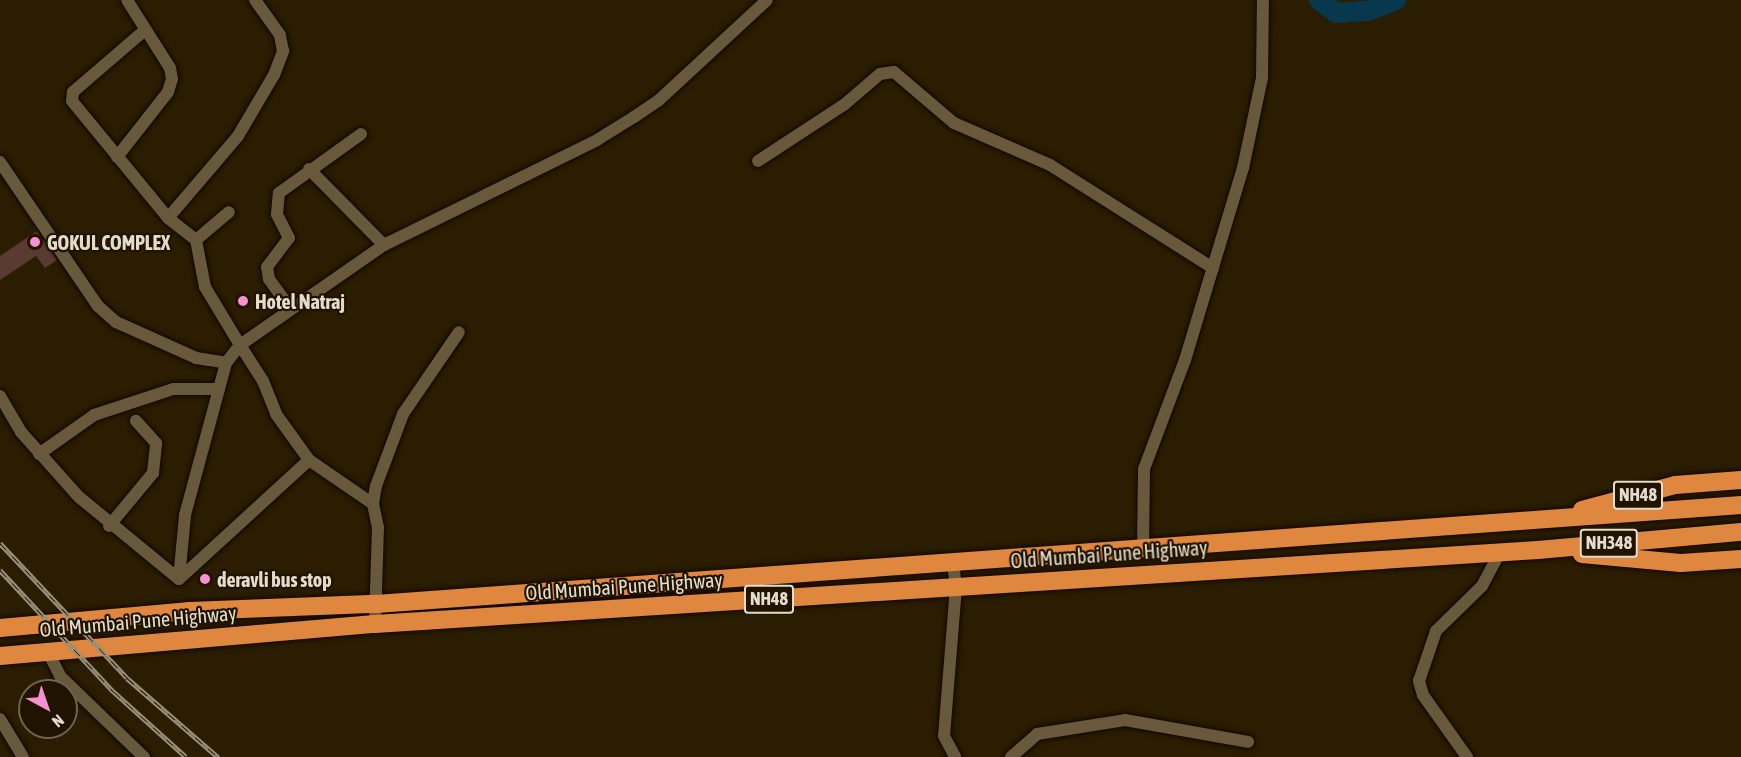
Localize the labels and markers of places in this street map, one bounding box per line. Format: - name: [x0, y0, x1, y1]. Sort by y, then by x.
- place label: GOKUL COMPLEX: [47, 230, 170, 254]
- marker: GOKUL COMPLEX: [28, 235, 42, 249]
- place label: Hotel Natraj: [255, 289, 345, 313]
- marker: Hotel Natraj: [236, 294, 250, 308]
- place label: deravli bus stop: [217, 567, 332, 591]
- marker: deravli bus stop: [198, 572, 212, 586]

